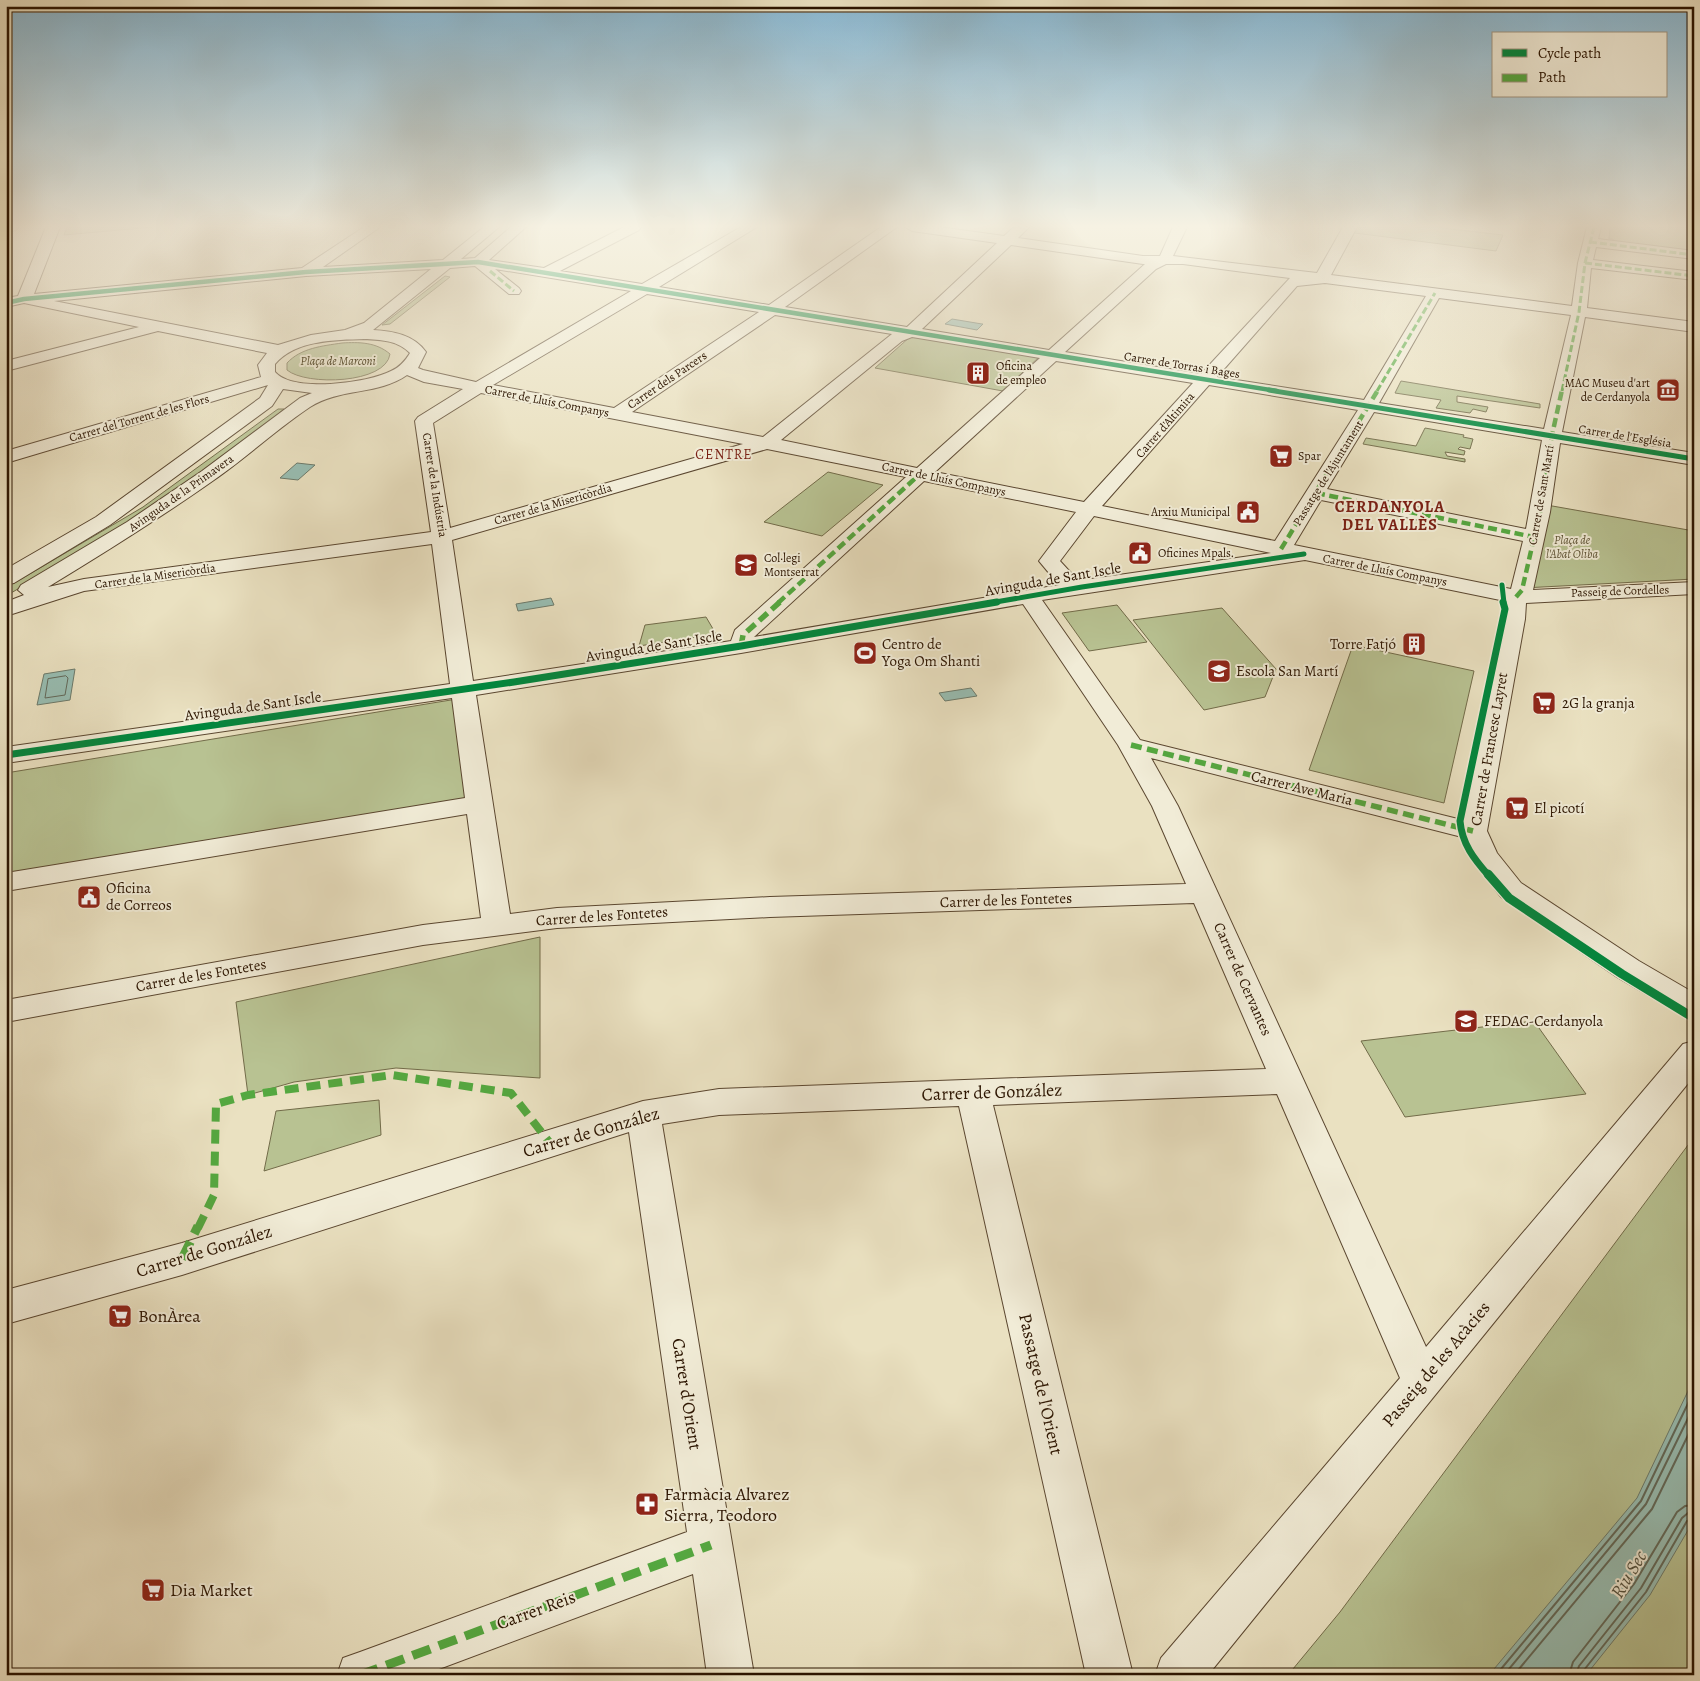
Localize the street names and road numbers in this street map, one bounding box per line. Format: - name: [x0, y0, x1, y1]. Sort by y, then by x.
- street label: Carrer dels Parcers: [624, 347, 710, 413]
- street label: Carrer de Torras i Bages: [1123, 348, 1241, 382]
- street label: Carrer de Lluís Companys: [483, 381, 611, 421]
- street label: Carrer d'Altimira: [1132, 388, 1198, 461]
- street label: Carrer del Torrent de les Flors: [67, 390, 211, 446]
- street label: Passatge de l'Ajuntament: [1289, 417, 1367, 529]
- street label: Carrer de l'Església: [1577, 421, 1673, 451]
- street label: Carrer de la Indústria: [419, 432, 451, 539]
- street label: Carrer de Sant Martí: [1524, 444, 1558, 546]
- street label: Avinguda de la Primavera: [125, 451, 237, 536]
- street label: Carrer de Lluís Companys: [880, 458, 1008, 500]
- street label: Carrer de la Misericòrdia: [492, 479, 614, 529]
- street label: Carrer de Lluís Companys: [1321, 550, 1449, 590]
- street label: Avinguda de Sant Iscle: [982, 557, 1123, 601]
- street label: Carrer de la Misericòrdia: [93, 560, 217, 592]
- street label: Passeig de Cordelles: [1570, 581, 1670, 601]
- street label: Avinguda de Sant Iscle: [583, 625, 724, 667]
- street label: Carrer de Francesc Layret: [1466, 671, 1512, 827]
- street label: Avinguda de Sant Iscle: [182, 686, 323, 726]
- street label: Carrer Ave Maria: [1249, 766, 1355, 810]
- street label: Carrer de les Fontetes: [940, 888, 1072, 912]
- street label: Carrer de les Fontetes: [535, 901, 669, 931]
- street label: Carrer de Cervantes: [1209, 919, 1277, 1039]
- street label: Carrer de les Fontetes: [134, 954, 268, 996]
- street label: Carrer de González: [921, 1078, 1063, 1106]
- street label: Carrer de González: [520, 1101, 662, 1163]
- street label: Carrer de González: [133, 1219, 275, 1283]
- street label: Passeig de les Acàcies: [1376, 1296, 1496, 1432]
- street label: Passatge de l'Orient: [1013, 1311, 1069, 1457]
- street label: Carrer d'Orient: [666, 1336, 708, 1452]
- street label: Carrer Reis: [493, 1585, 579, 1635]

